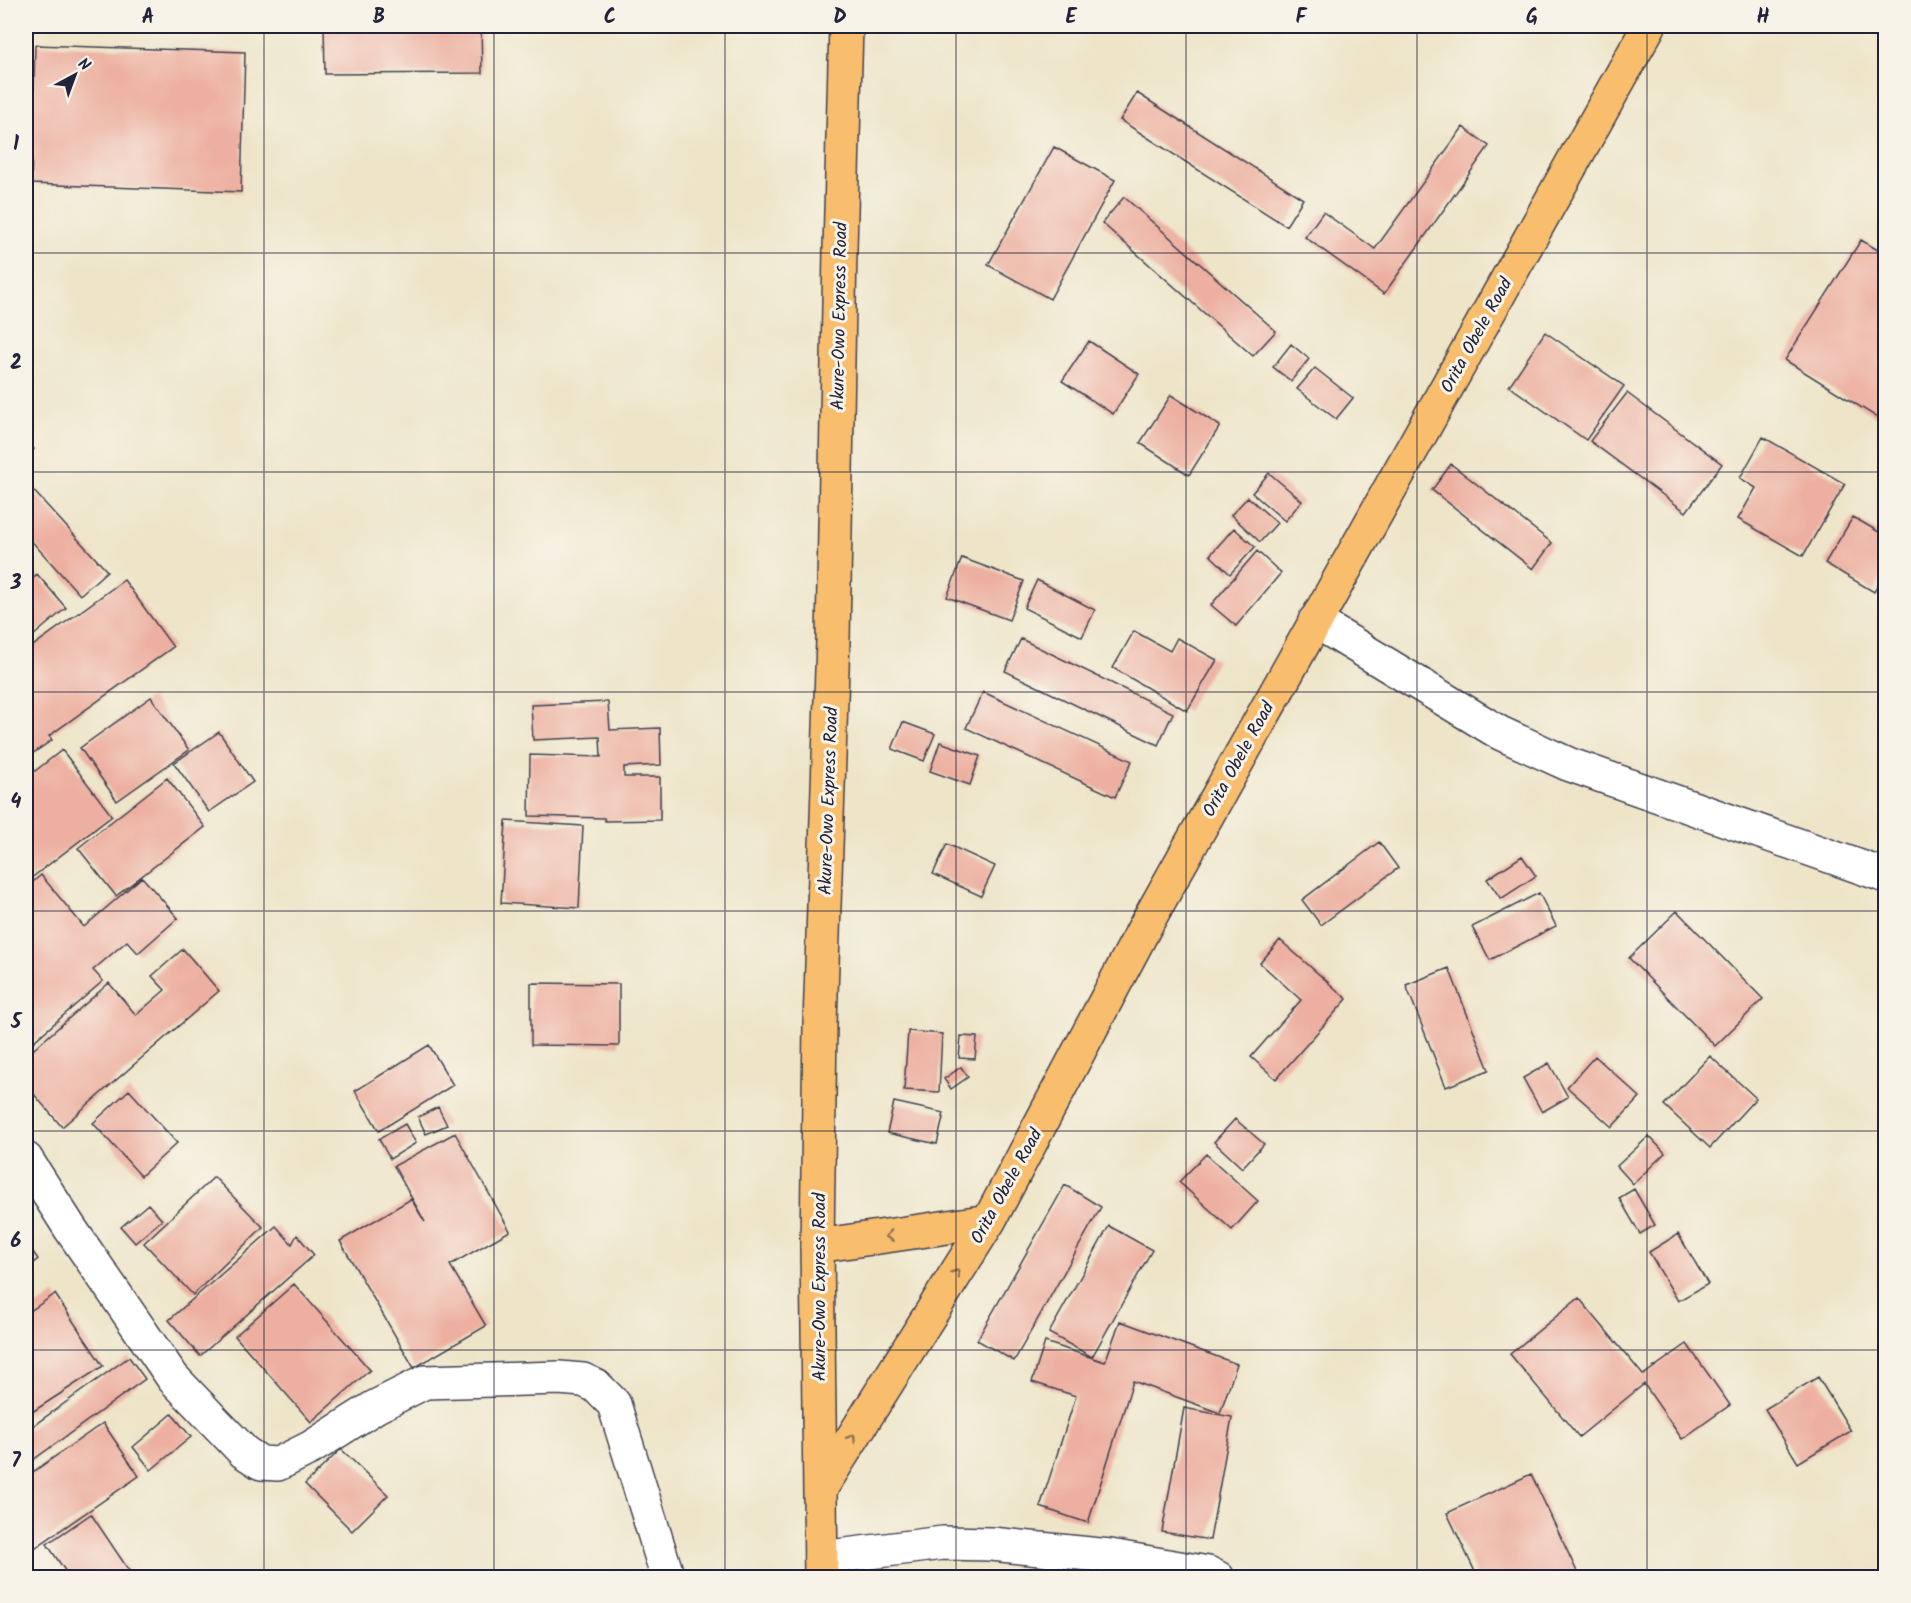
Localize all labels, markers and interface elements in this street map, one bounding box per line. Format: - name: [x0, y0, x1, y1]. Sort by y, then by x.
- text: A: [142, 2, 154, 34]
- text: B: [373, 2, 385, 34]
- text: C: [604, 2, 616, 34]
- text: D: [833, 2, 847, 34]
- text: E: [1065, 2, 1077, 34]
- text: F: [1296, 2, 1308, 34]
- text: G: [1526, 2, 1538, 34]
- text: H: [1756, 2, 1770, 34]
- north arrow: [45, 45, 105, 105]
- text: N: [72, 52, 96, 78]
- text: 1: [13, 129, 19, 161]
- street label: Akure-Owo Express Road: [824, 221, 857, 410]
- street label: Orita Obele Road: [1434, 272, 1522, 399]
- text: 2: [10, 348, 22, 380]
- text: 3: [10, 568, 22, 600]
- street label: Orita Obele Road: [1196, 696, 1284, 823]
- street label: Akure-Owo Express Road: [812, 705, 847, 896]
- text: 4: [11, 787, 22, 819]
- text: 5: [10, 1007, 23, 1039]
- street label: Orita Obele Road: [964, 1123, 1052, 1250]
- street label: Akure-Owo Express Road: [806, 1192, 835, 1381]
- text: 6: [11, 1226, 22, 1258]
- one-way arrow: [885, 1229, 894, 1241]
- one-way arrow: [949, 1269, 960, 1280]
- one-way arrow: [845, 1434, 857, 1444]
- text: 7: [11, 1446, 21, 1478]

